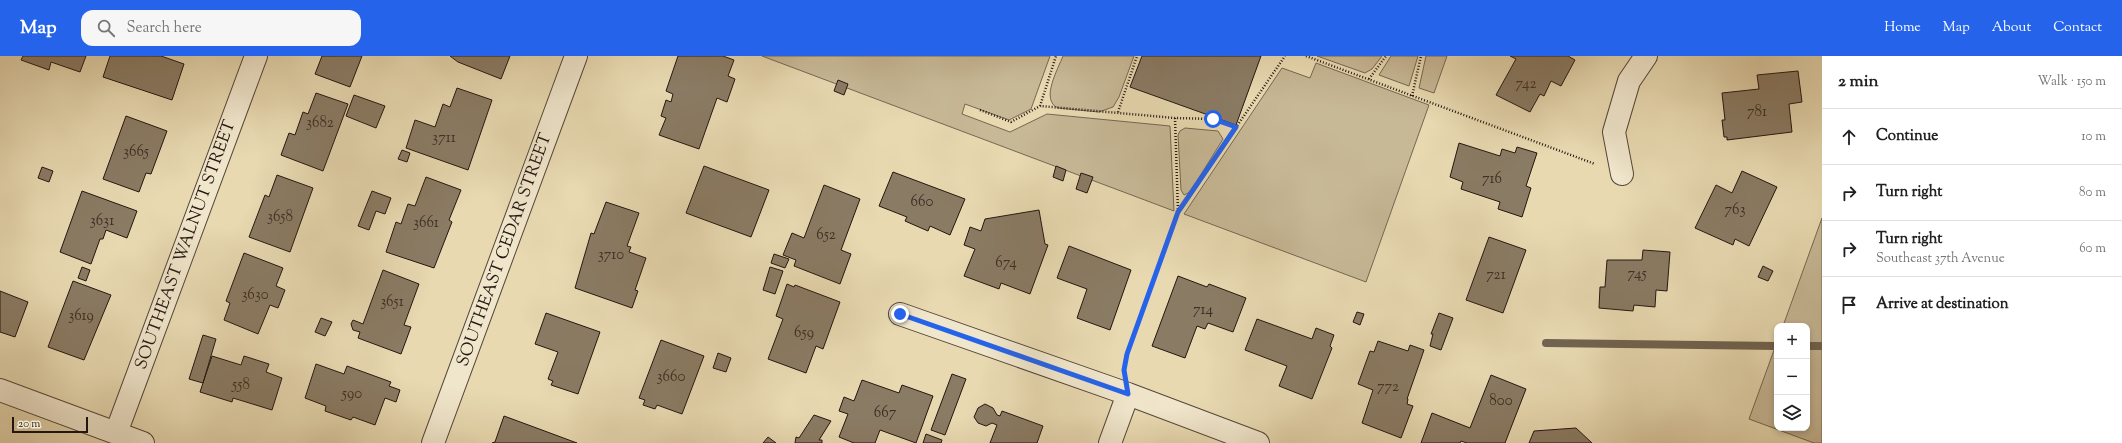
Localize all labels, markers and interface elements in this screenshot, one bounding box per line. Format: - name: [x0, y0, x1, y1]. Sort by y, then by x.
- search box: [81, 10, 361, 46]
- text: Map: [20, 15, 57, 42]
- icon: search: [95, 17, 117, 39]
- text: Search here: [127, 18, 202, 39]
- text: Home: [1884, 18, 1921, 38]
- text: Map: [1943, 18, 1970, 38]
- text: About: [1992, 18, 2031, 38]
- text: Contact: [2053, 18, 2102, 38]
- text: 2 min: [1838, 70, 1879, 94]
- text: Walk · 150 m: [2037, 73, 2106, 91]
- house number: 742: [1515, 74, 1537, 95]
- house number: 781: [1747, 102, 1767, 123]
- route start: [1204, 110, 1222, 128]
- house number: 3682: [306, 113, 334, 134]
- street label: SOUTHEAST WALNUT STREET: [130, 117, 242, 373]
- icon: ahead: [1838, 126, 1860, 148]
- text: Continue: [1876, 126, 1938, 147]
- house number: 3711: [432, 128, 456, 149]
- text: 10 m: [2081, 128, 2106, 146]
- street label: SOUTHEAST CEDAR STREET: [452, 130, 558, 370]
- house number: 3665: [123, 142, 149, 163]
- house number: 716: [1482, 169, 1502, 190]
- icon: right: [1838, 182, 1860, 204]
- text: Turn right: [1876, 182, 1942, 203]
- text: 80 m: [2079, 184, 2106, 202]
- house number: 660: [911, 192, 933, 213]
- house number: 763: [1724, 200, 1746, 221]
- house number: 3658: [267, 207, 293, 228]
- house number: 3631: [90, 211, 114, 232]
- house number: 3661: [413, 213, 439, 234]
- house number: 652: [816, 225, 836, 246]
- text: Turn right: [1876, 229, 1942, 250]
- icon: right: [1838, 238, 1860, 260]
- text: 60 m: [2079, 240, 2106, 258]
- house number: 3710: [598, 245, 624, 266]
- text: Southeast 37th Avenue: [1876, 250, 2005, 268]
- house number: 674: [995, 253, 1017, 274]
- house number: 745: [1627, 264, 1647, 285]
- house number: 721: [1486, 265, 1506, 286]
- house number: 3630: [241, 285, 269, 306]
- house number: 3651: [380, 292, 404, 313]
- icon: arrive: [1838, 294, 1860, 316]
- text: Arrive at destination: [1876, 294, 2009, 315]
- house number: 714: [1193, 300, 1214, 321]
- route end: [891, 305, 909, 323]
- house number: 3619: [68, 306, 94, 327]
- house number: 659: [794, 323, 814, 344]
- map controls: [1774, 323, 1810, 431]
- button: +: [1774, 323, 1810, 359]
- button: −: [1774, 359, 1810, 395]
- house number: 3660: [657, 367, 685, 388]
- house number: 558: [231, 375, 250, 396]
- house number: 772: [1377, 377, 1399, 398]
- house number: 590: [341, 384, 362, 405]
- house number: 800: [1489, 391, 1513, 412]
- button: layers: [1774, 395, 1810, 431]
- house number: 667: [874, 403, 897, 424]
- scale bar: [12, 415, 88, 434]
- text: 20 m: [18, 416, 40, 432]

